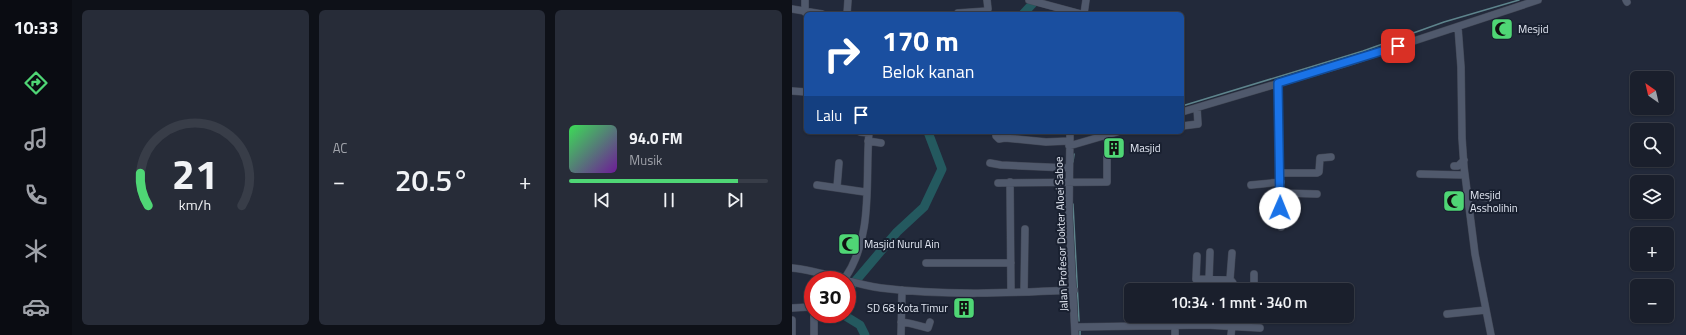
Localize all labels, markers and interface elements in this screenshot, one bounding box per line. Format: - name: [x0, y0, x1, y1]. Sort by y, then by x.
- text: 10:33: [14, 14, 58, 41]
- mosque icon: Mesjid: [1489, 16, 1515, 42]
- text: 170 m: [882, 19, 959, 62]
- place label: Mesjid: [1518, 21, 1549, 37]
- icon: right: [816, 28, 868, 80]
- pin: [1381, 29, 1415, 63]
- icon: arrive: [1387, 35, 1409, 57]
- text: Belok kanan: [882, 58, 974, 85]
- icon: directions: [22, 69, 50, 97]
- north arrow: [1630, 71, 1674, 115]
- map controls: [1630, 71, 1674, 323]
- text: Lalu: [816, 104, 842, 127]
- icon: arrive: [850, 104, 872, 126]
- button: search: [1630, 123, 1674, 167]
- icon: music: [22, 125, 50, 153]
- text: 94.0 FM: [629, 127, 683, 150]
- building icon: Masjid: [1101, 135, 1127, 161]
- text: AC: [333, 138, 347, 158]
- place label: Masjid: [1130, 140, 1161, 156]
- text: 21: [172, 141, 219, 204]
- text: Musik: [629, 150, 662, 170]
- street label: Jalan Profesor Dokter Aloei Saboe: [1050, 156, 1072, 312]
- text: 20.5°: [395, 157, 469, 203]
- text: −: [333, 164, 345, 198]
- text: +: [519, 164, 531, 198]
- button: layers: [1630, 175, 1674, 219]
- icon: phone: [22, 181, 50, 209]
- position arrow: [1259, 187, 1301, 229]
- place label: Mesjid Assholihin: [1470, 187, 1518, 216]
- mosque icon: Mesjid Assholihin: [1441, 188, 1467, 214]
- icon: previous: [591, 189, 613, 211]
- icon: pause: [658, 189, 680, 211]
- icon: next: [724, 189, 746, 211]
- text: km/h: [179, 193, 212, 215]
- button: +: [1630, 227, 1674, 271]
- mosque icon: Masjid Nurul Ain: [836, 231, 862, 257]
- place label: Masjid Nurul Ain: [864, 236, 940, 252]
- icon: climate: [22, 237, 50, 265]
- speed limit sign: 30: [804, 271, 856, 323]
- button: −: [1630, 279, 1674, 323]
- text: 10:34 · 1 mnt · 340 m: [1171, 291, 1307, 314]
- icon: car: [22, 293, 50, 321]
- building icon: SD 68 Kota Timur: [951, 295, 977, 321]
- place label: SD 68 Kota Timur: [867, 300, 948, 316]

